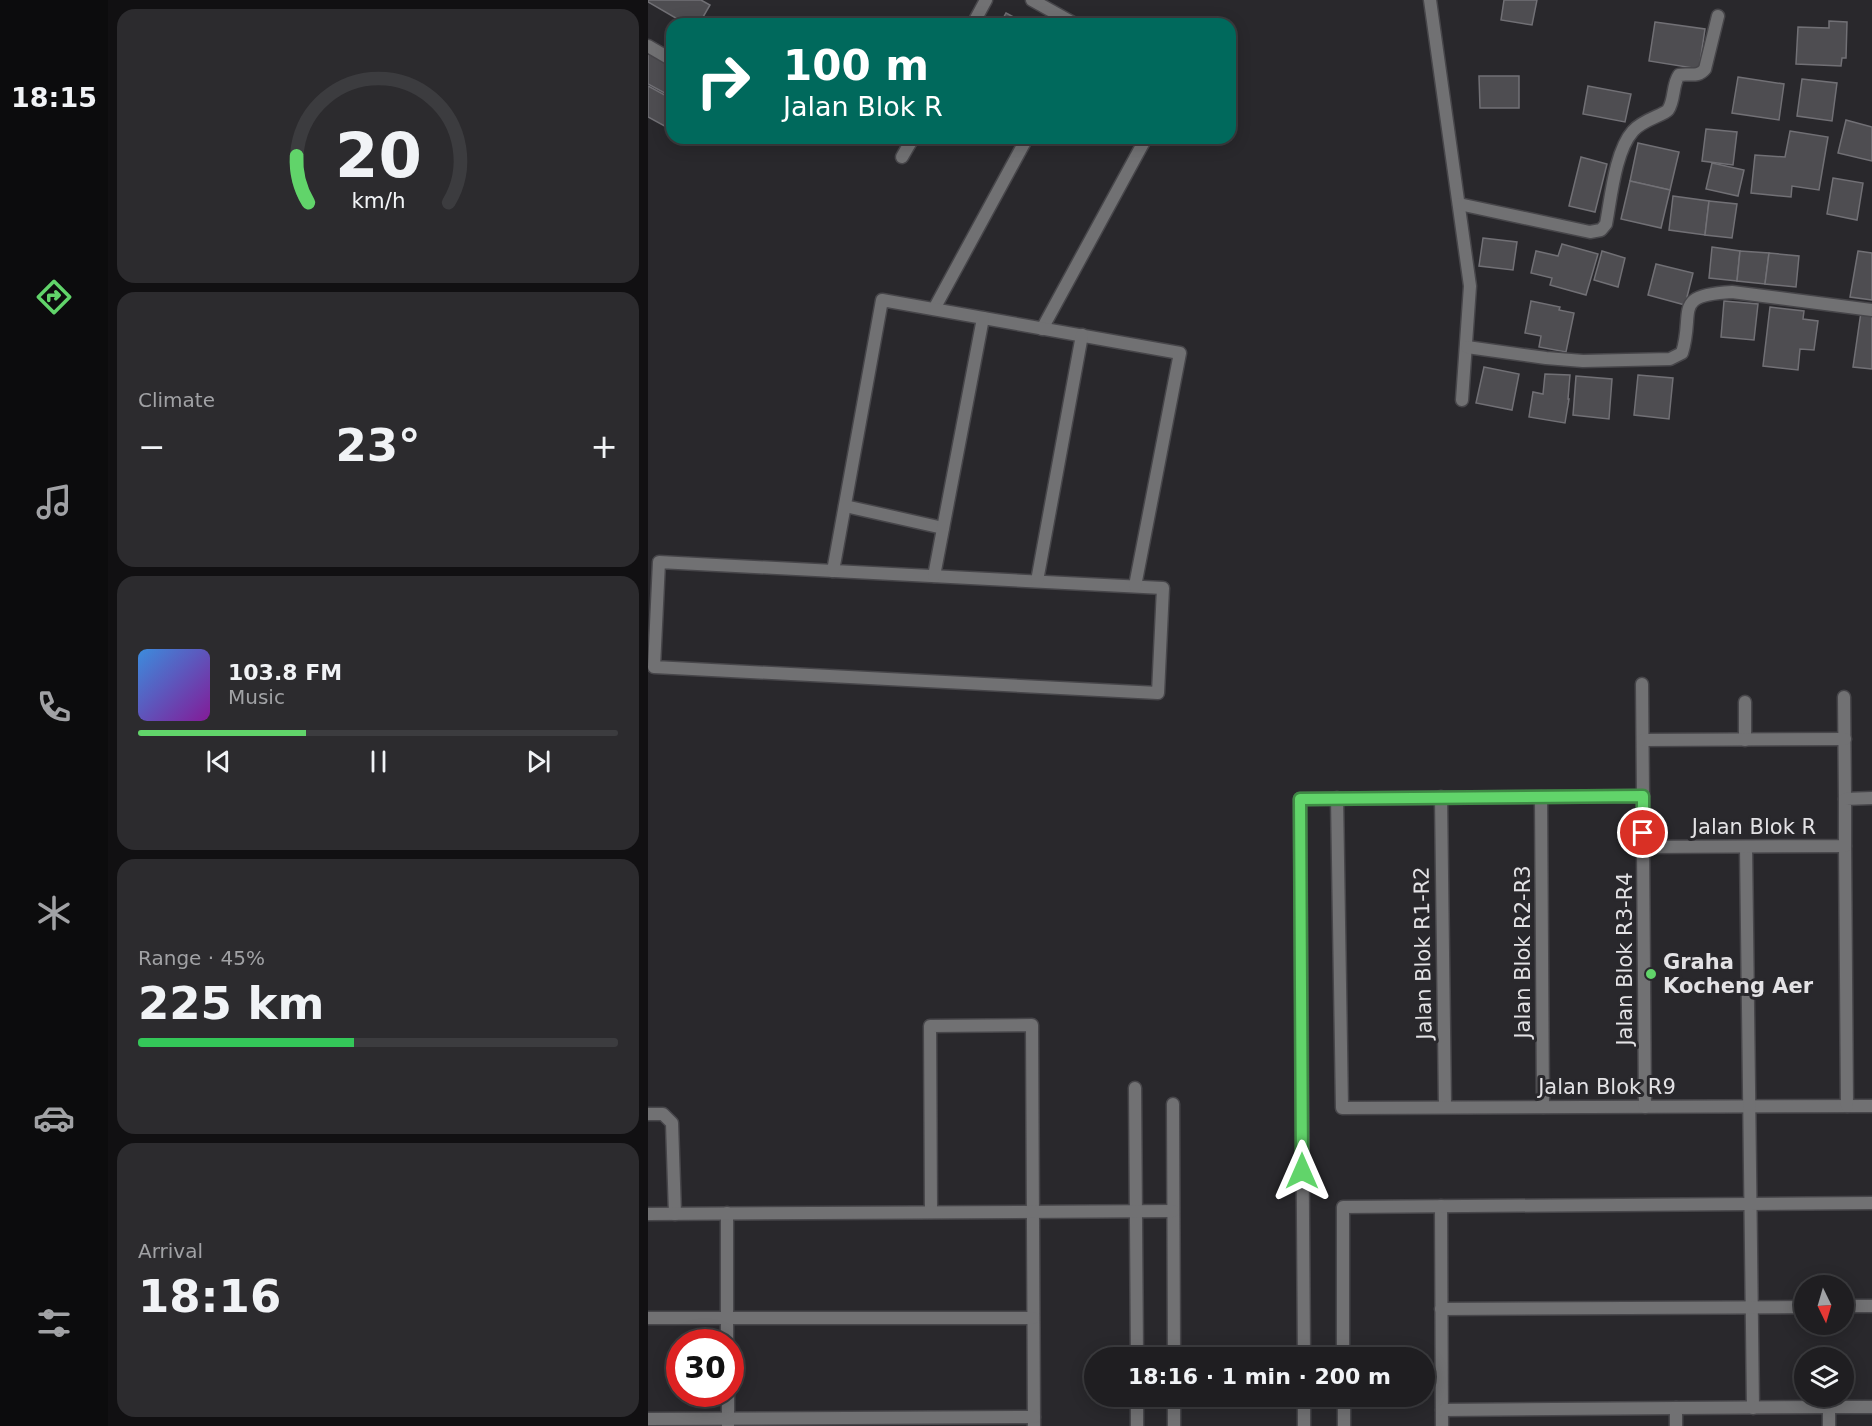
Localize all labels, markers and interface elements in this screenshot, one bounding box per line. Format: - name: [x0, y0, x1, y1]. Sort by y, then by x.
- text: 100 m: [783, 41, 929, 90]
- icon: right: [684, 42, 762, 120]
- text: 18:15: [11, 82, 97, 113]
- text: Jalan Blok R: [783, 91, 943, 122]
- text: 20: [335, 119, 421, 192]
- text: km/h: [351, 189, 405, 214]
- icon: directions: [33, 276, 75, 318]
- text: Climate: [138, 388, 215, 412]
- text: 23°: [335, 419, 421, 472]
- text: −: [138, 427, 166, 466]
- text: +: [590, 427, 618, 466]
- icon: music: [33, 481, 75, 523]
- text: 103.8 FM: [228, 660, 342, 685]
- text: Music: [228, 685, 285, 709]
- icon: phone: [33, 686, 75, 728]
- icon: previous: [202, 745, 235, 778]
- icon: pause: [362, 745, 395, 778]
- icon: next: [522, 745, 555, 778]
- pin: [1617, 807, 1668, 858]
- street label: Jalan Blok R: [1690, 815, 1816, 839]
- icon: arrive: [1626, 816, 1659, 849]
- street label: Jalan Blok R2-R3: [1511, 865, 1535, 1041]
- street label: Jalan Blok R1-R2: [1409, 866, 1437, 1042]
- street label: Jalan Blok R3-R4: [1613, 872, 1637, 1048]
- icon: climate: [33, 892, 75, 934]
- text: Range · 45%: [138, 946, 265, 970]
- place label: Graha Kocheng Aer: [1663, 950, 1814, 998]
- marker: Graha Kocheng Aer: [1644, 967, 1658, 981]
- text: 225 km: [138, 977, 324, 1030]
- street label: Jalan Blok R9: [1536, 1075, 1676, 1099]
- icon: car: [33, 1097, 75, 1139]
- position arrow: [1270, 1139, 1334, 1203]
- text: Arrival: [138, 1239, 203, 1263]
- text: 18:16: [138, 1270, 281, 1323]
- north arrow: [1794, 1275, 1854, 1335]
- map controls: [1794, 1275, 1854, 1407]
- icon: filters: [33, 1302, 75, 1344]
- speed limit sign: 30: [666, 1329, 744, 1407]
- button: layers: [1794, 1347, 1854, 1407]
- text: 18:16 · 1 min · 200 m: [1128, 1364, 1391, 1389]

